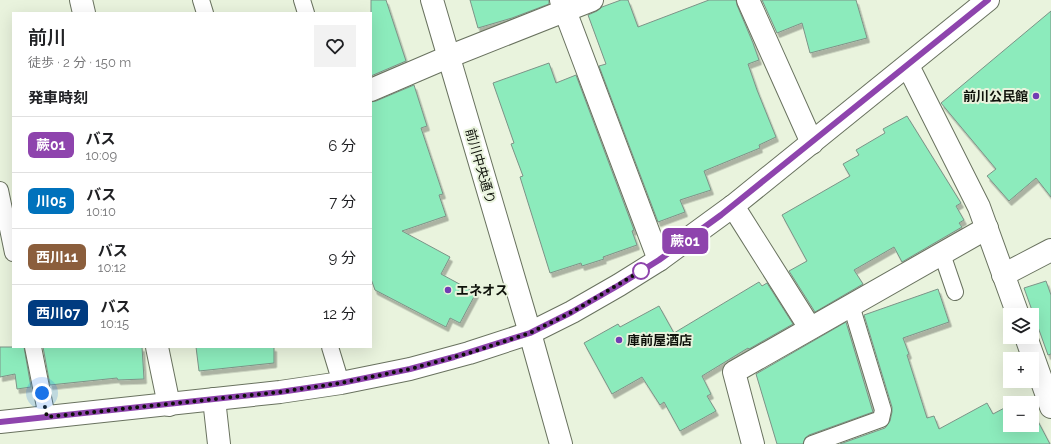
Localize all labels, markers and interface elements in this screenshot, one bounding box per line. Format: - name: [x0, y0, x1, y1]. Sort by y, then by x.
- button: heart: [314, 25, 356, 67]
- text: 前川: [28, 26, 66, 48]
- text: 徒歩 · 2 分 · 150 m: [28, 55, 131, 70]
- text: 発車時刻: [28, 89, 88, 107]
- place label: 前川公民館: [963, 89, 1028, 104]
- marker: 前川公民館: [1031, 91, 1041, 101]
- street label: 前川中央通り: [463, 127, 498, 206]
- text: バス: [86, 130, 116, 148]
- text: 蕨01: [36, 137, 66, 153]
- text: 6 分: [328, 137, 356, 155]
- text: 10:09: [86, 148, 117, 163]
- text: バス: [86, 186, 116, 204]
- text: 川05: [36, 193, 66, 209]
- text: 7 分: [329, 193, 356, 211]
- text: 10:10: [86, 204, 116, 219]
- line badge: 蕨01: [662, 228, 708, 254]
- text: 蕨01: [670, 233, 700, 249]
- text: バス: [98, 242, 128, 260]
- text: 西川11: [36, 249, 78, 265]
- text: 9 分: [328, 249, 356, 267]
- text: 10:12: [98, 260, 126, 275]
- unlabelled marker: [632, 262, 650, 280]
- place label: エネオス: [456, 283, 508, 298]
- marker: エネオス: [443, 285, 453, 295]
- text: バス: [100, 298, 130, 316]
- text: 西川07: [36, 305, 80, 321]
- text: 12 分: [323, 305, 356, 323]
- map controls: [1003, 308, 1039, 432]
- button: layers: [1003, 308, 1039, 344]
- text: 10:15: [100, 316, 129, 331]
- place label: 庫前屋酒店: [627, 333, 692, 348]
- marker: 庫前屋酒店: [614, 335, 624, 345]
- button: +: [1003, 352, 1039, 388]
- your location: [32, 383, 52, 403]
- button: −: [1003, 396, 1039, 432]

